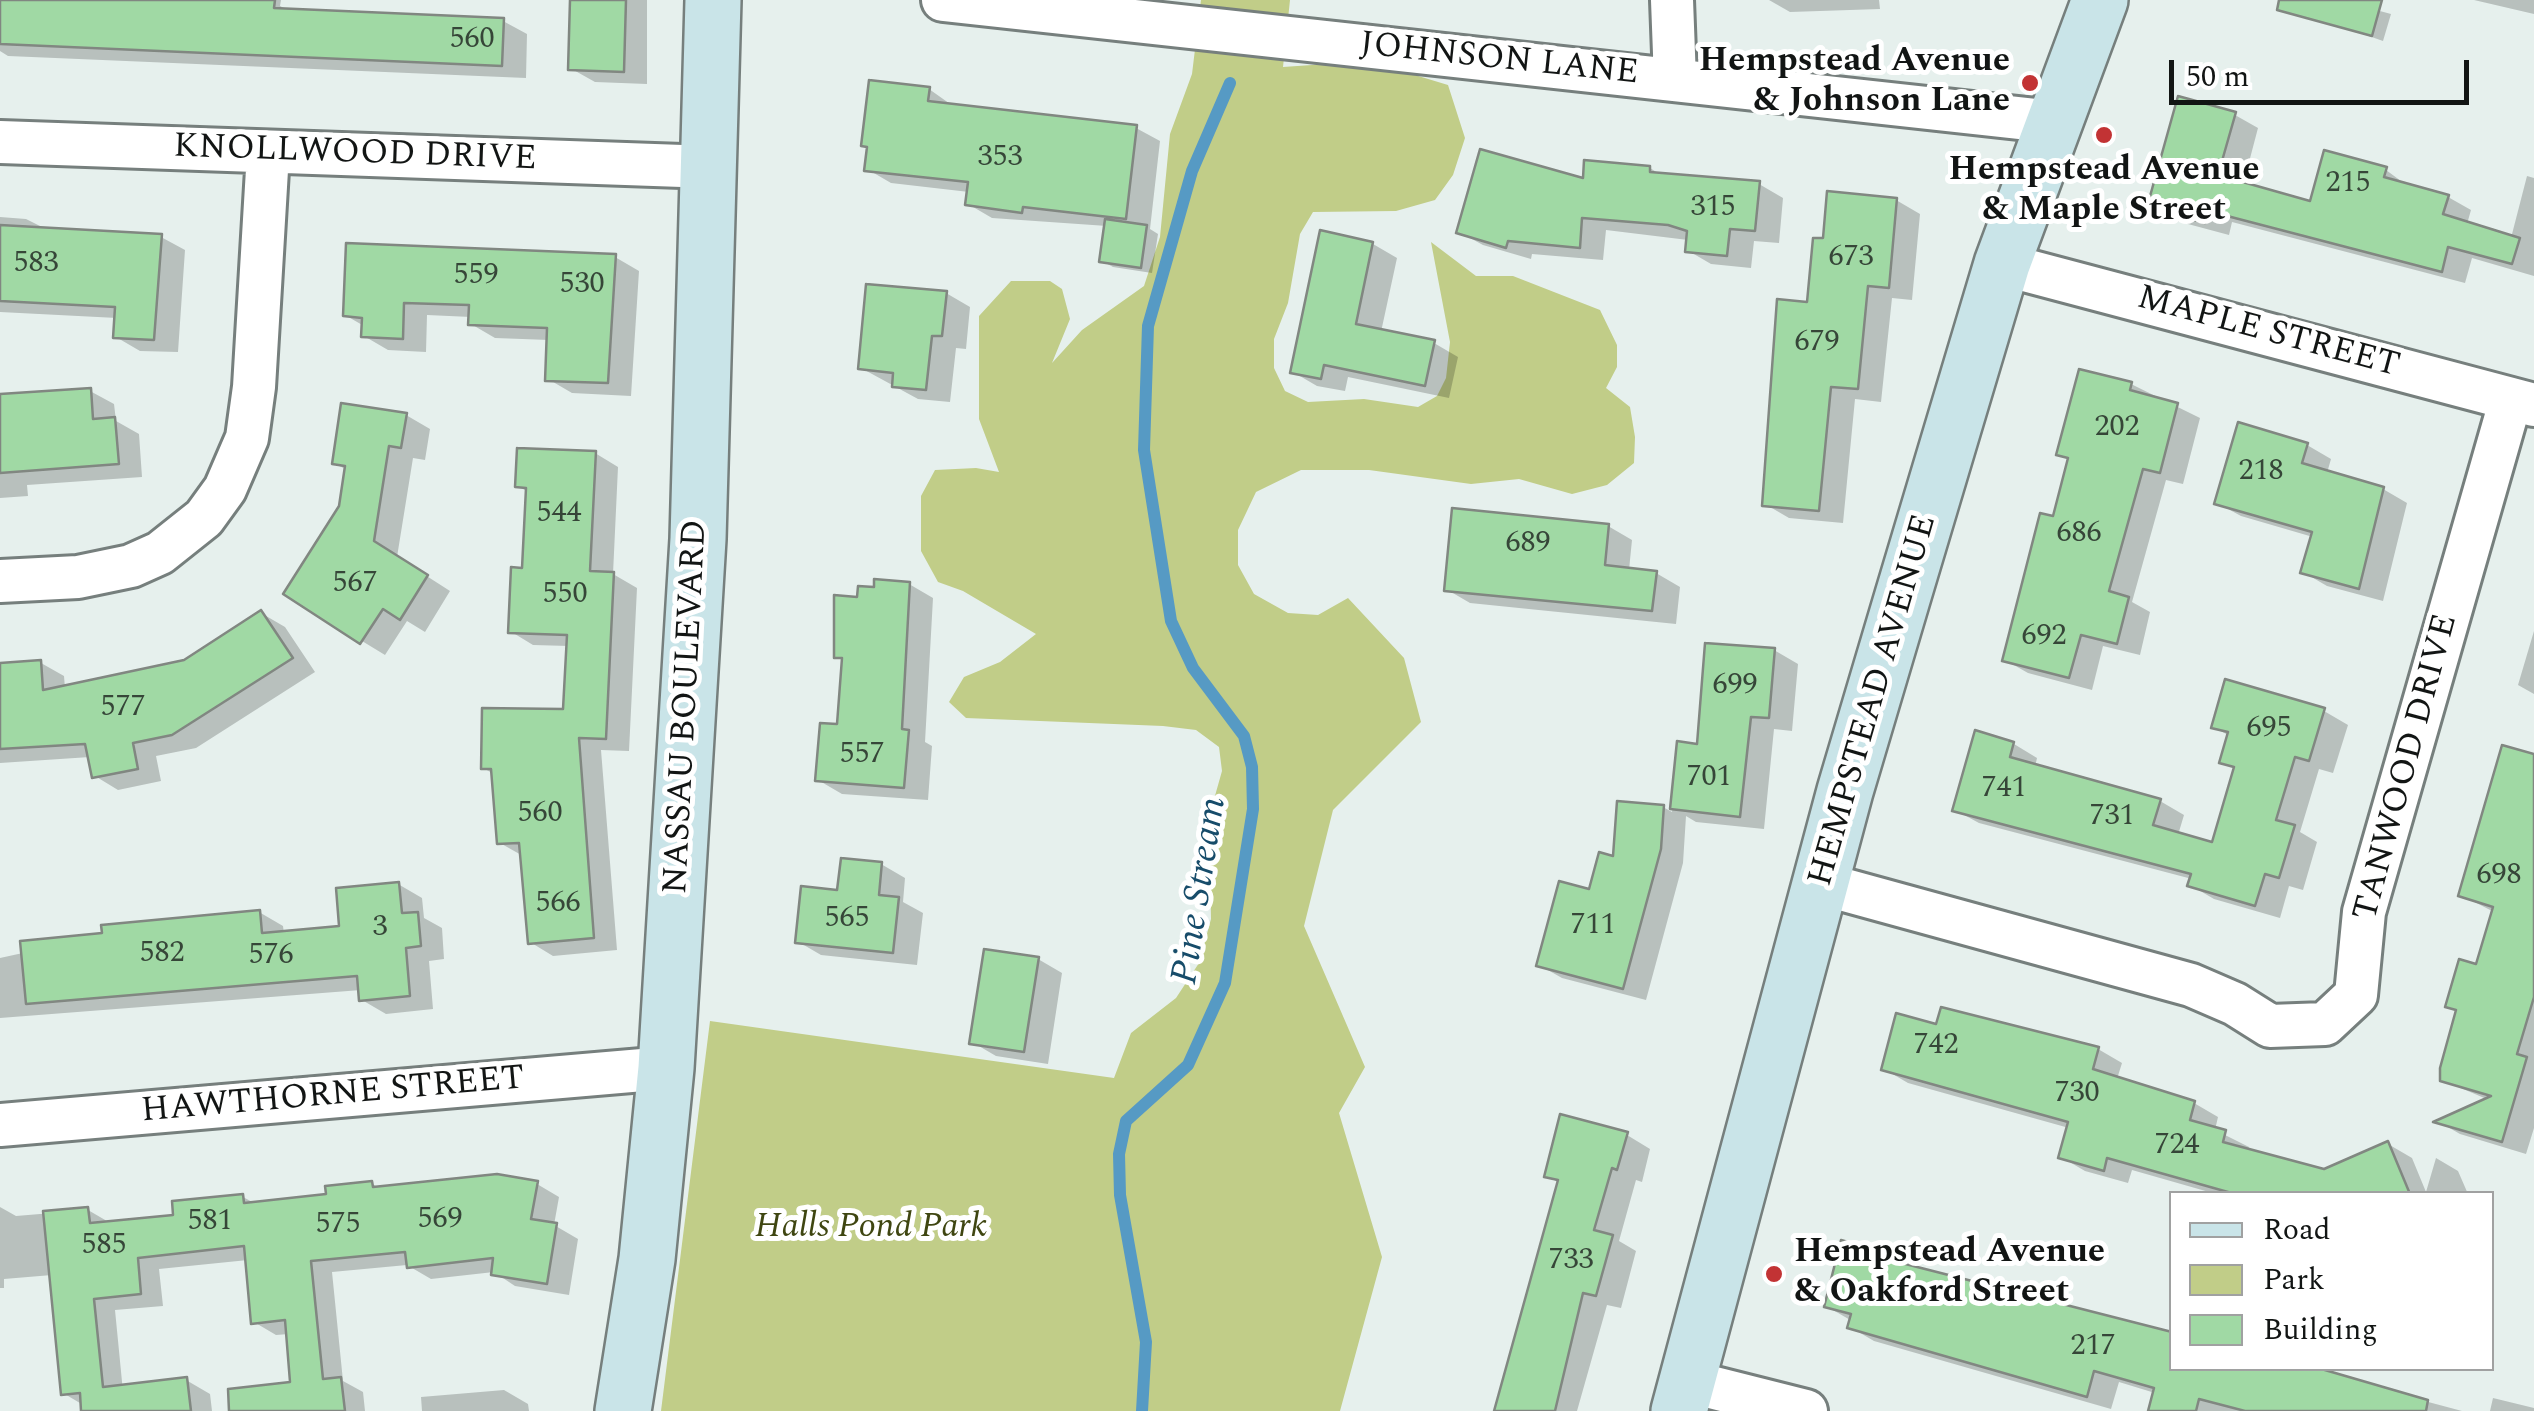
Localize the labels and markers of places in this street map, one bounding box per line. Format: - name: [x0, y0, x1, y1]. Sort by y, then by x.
- place label: Hempstead Avenue & Johnson Lane: [1699, 42, 2010, 124]
- marker: Hempstead Avenue & Johnson Lane: [2019, 72, 2041, 94]
- marker: Hempstead Avenue & Maple Street: [2093, 124, 2115, 146]
- place label: Hempstead Avenue & Maple Street: [1948, 151, 2260, 233]
- place label: Hempstead Avenue & Oakford Street: [1794, 1233, 2105, 1315]
- marker: Hempstead Avenue & Oakford Street: [1763, 1263, 1785, 1285]

